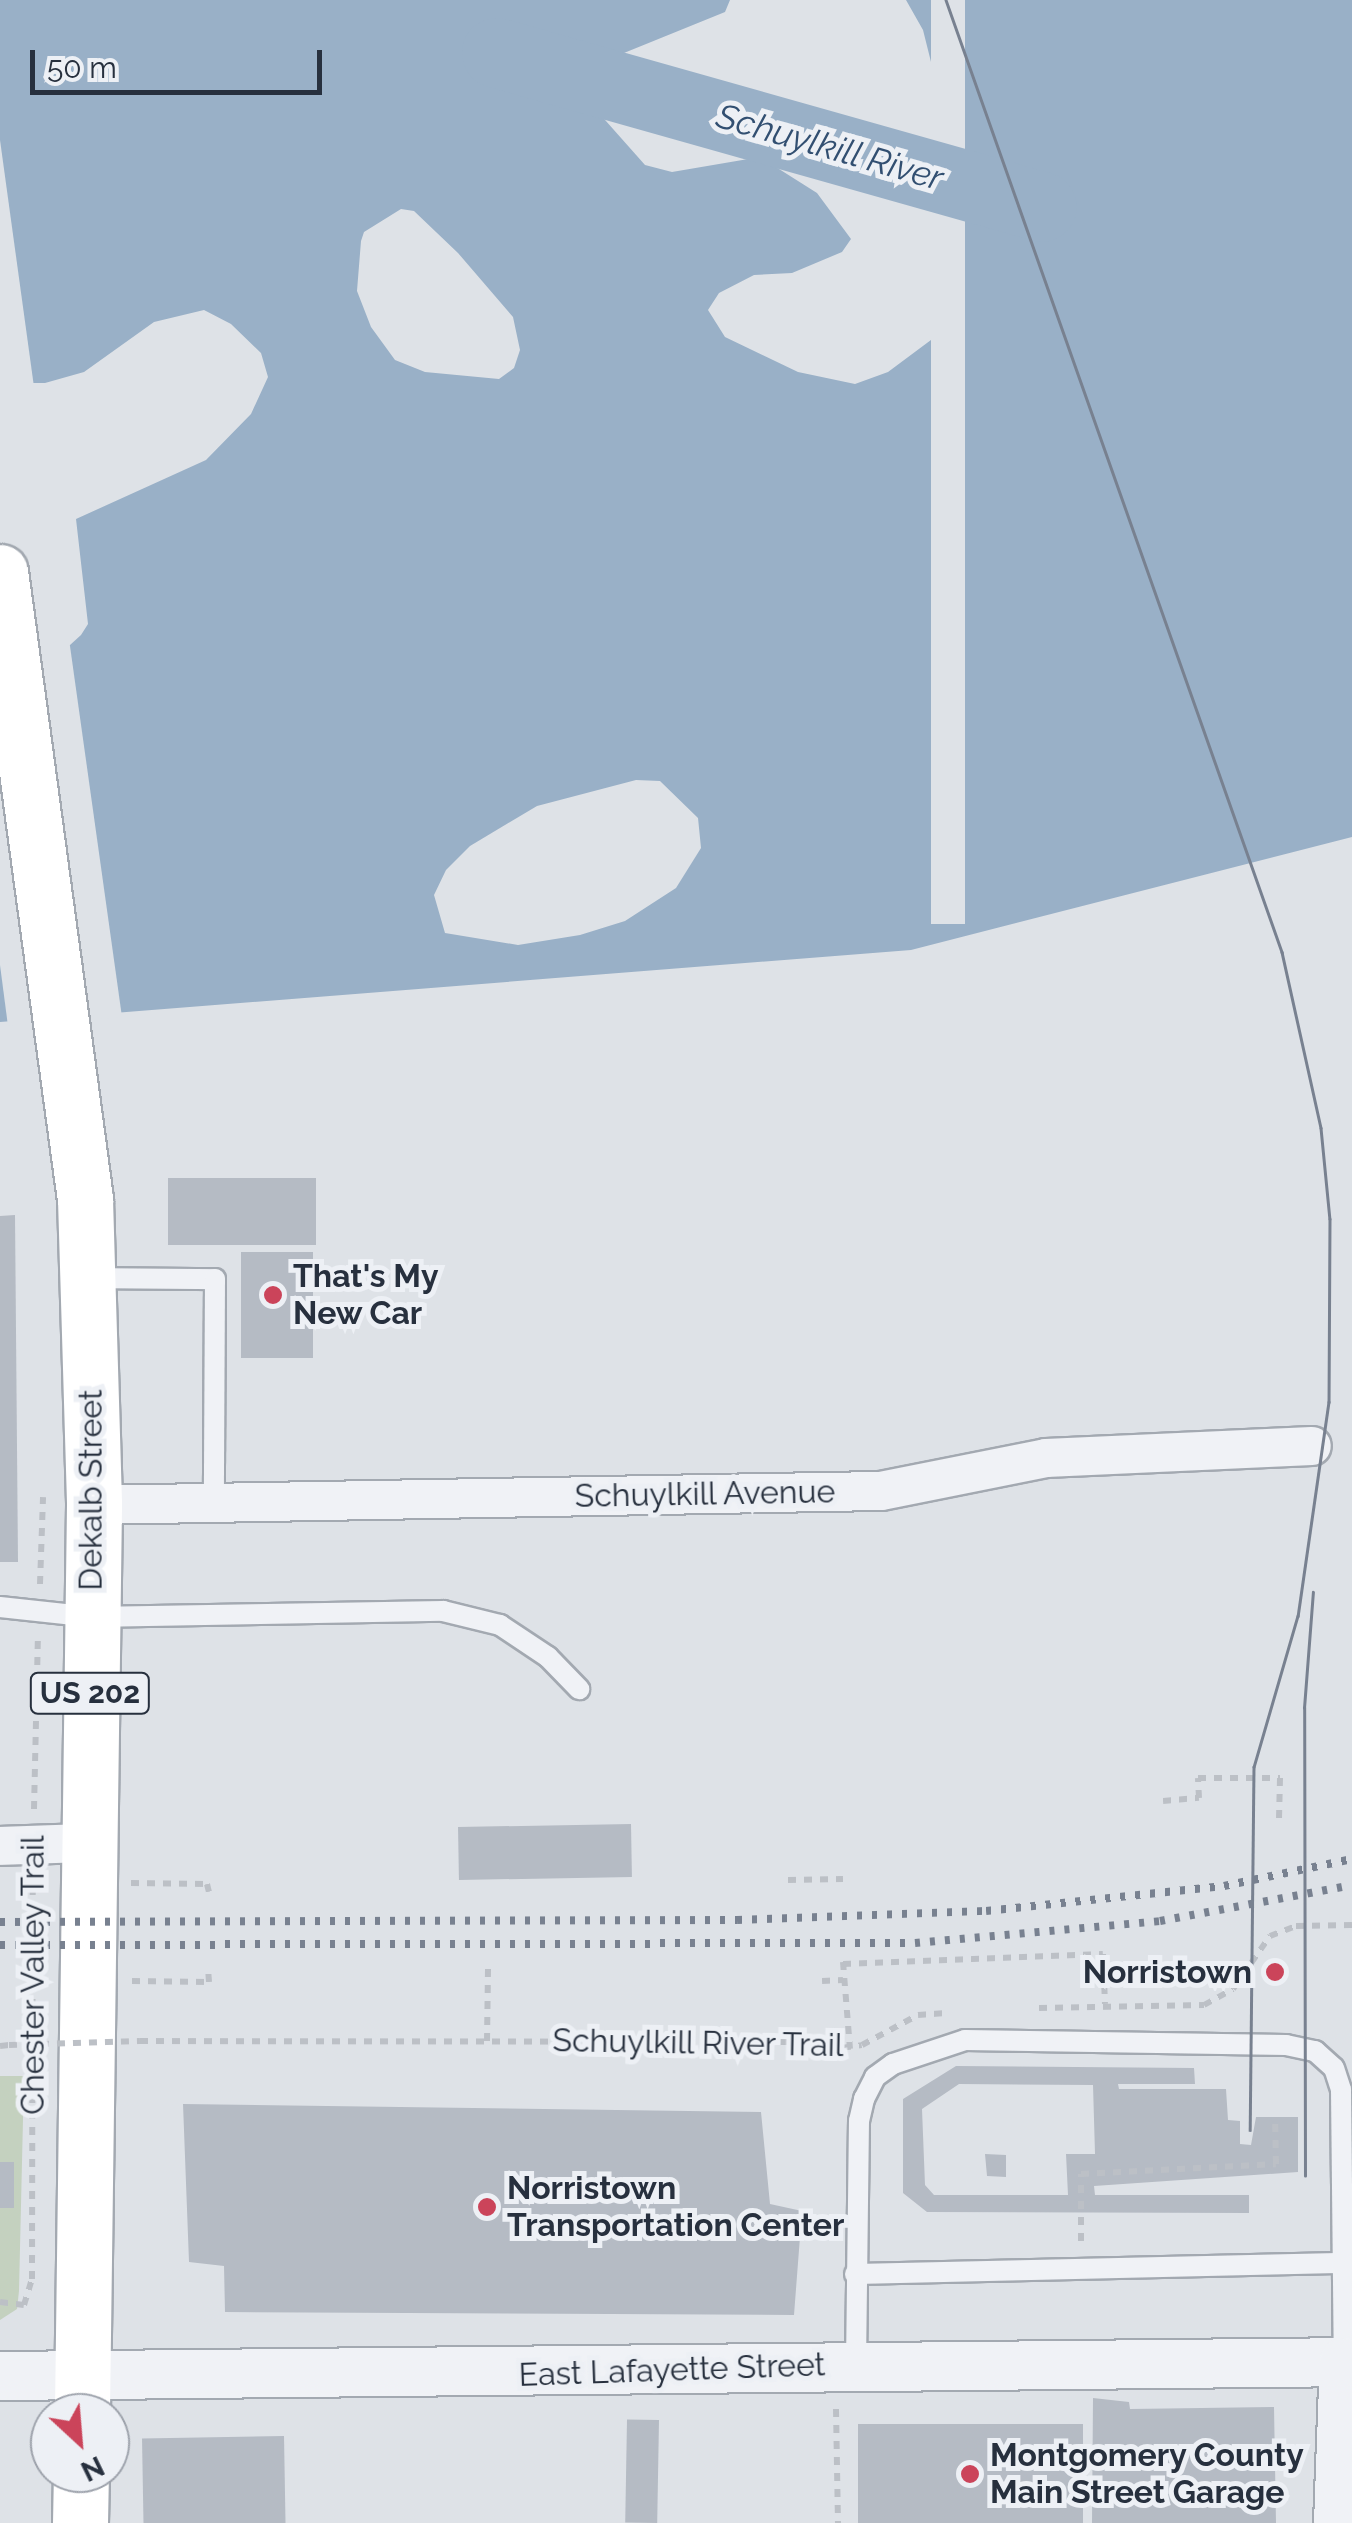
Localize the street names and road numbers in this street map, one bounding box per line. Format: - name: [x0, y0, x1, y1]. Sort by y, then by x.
- street label: Dekalb Street: [72, 1389, 110, 1591]
- street label: Schuylkill Avenue: [573, 1473, 837, 1515]
- road number: US 202: [28, 1668, 152, 1718]
- street label: Chester Valley Trail: [14, 1833, 52, 2117]
- street label: Schuylkill River Trail: [551, 2021, 845, 2065]
- street label: East Lafayette Street: [518, 2345, 826, 2395]

